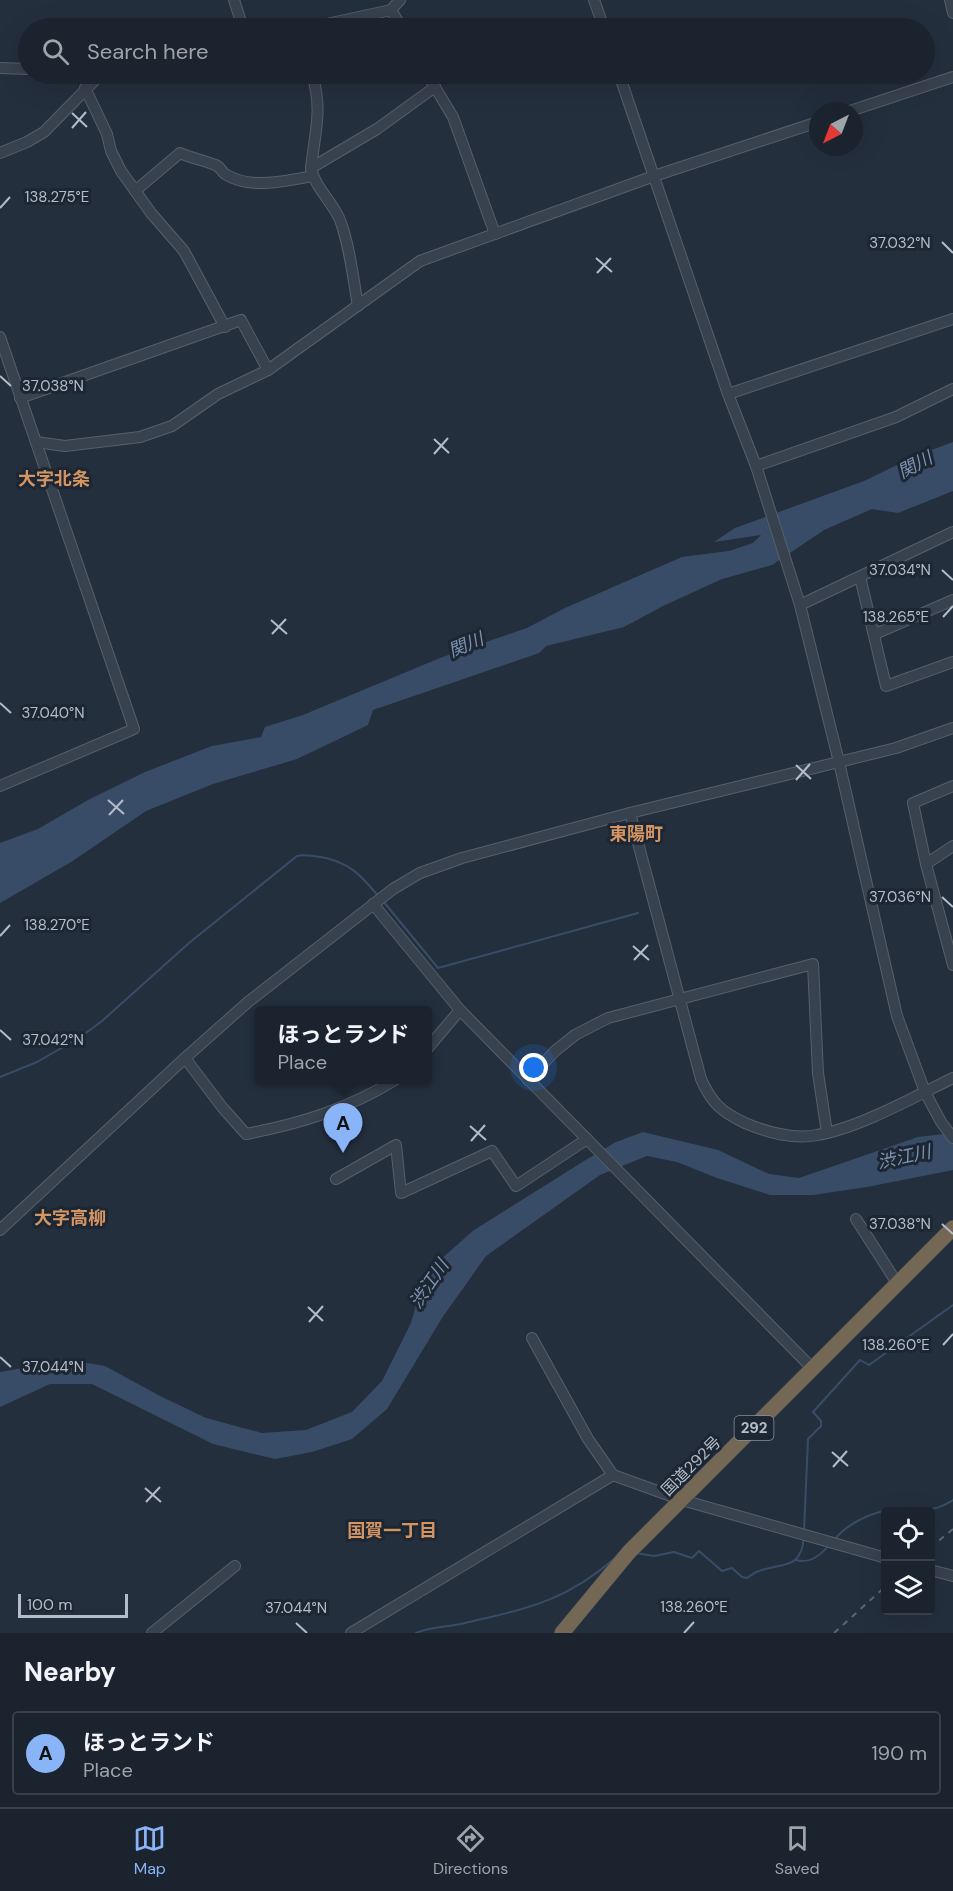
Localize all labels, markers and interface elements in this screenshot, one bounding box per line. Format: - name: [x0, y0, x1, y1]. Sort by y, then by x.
- search box: [18, 18, 935, 84]
- icon: search: [39, 35, 72, 68]
- text: Search here: [87, 37, 208, 66]
- north arrow: [809, 102, 863, 156]
- text: 138.275°E: [25, 187, 89, 207]
- text: 37.032°N: [869, 233, 931, 253]
- text: 37.038°N: [22, 376, 84, 396]
- water label: 関川: [893, 445, 938, 484]
- district label: 大字北条: [18, 467, 90, 491]
- text: 37.034°N: [869, 560, 931, 580]
- text: 138.265°E: [863, 607, 929, 627]
- water label: 関川: [445, 626, 489, 663]
- text: 37.040°N: [21, 703, 85, 723]
- district label: 東陽町: [609, 822, 663, 846]
- text: 37.036°N: [869, 887, 931, 907]
- text: 138.270°E: [24, 915, 90, 935]
- popup: [255, 1006, 432, 1084]
- text: ほっとランド: [277, 1020, 410, 1049]
- text: 37.042°N: [22, 1030, 84, 1050]
- text: Place: [277, 1049, 327, 1075]
- your location: [519, 1053, 548, 1082]
- pin: A: [324, 1104, 362, 1153]
- water label: 渋江川: [875, 1139, 935, 1174]
- district label: 大字高柳: [34, 1206, 106, 1230]
- text: 37.038°N: [869, 1214, 931, 1234]
- water label: 渋江川: [404, 1253, 455, 1313]
- text: 138.260°E: [862, 1335, 930, 1355]
- text: 37.044°N: [22, 1357, 84, 1377]
- road number: 292: [734, 1416, 774, 1440]
- street label: 国道292号: [657, 1432, 725, 1500]
- map controls: [881, 1507, 935, 1615]
- button: locate: [881, 1507, 935, 1561]
- district label: 国賀一丁目: [347, 1519, 437, 1543]
- button: layers: [881, 1561, 935, 1615]
- scale bar: [18, 1591, 128, 1618]
- text: 100 m: [27, 1594, 72, 1615]
- text: 138.260°E: [660, 1597, 728, 1617]
- text: 37.044°N: [265, 1598, 327, 1618]
- text: Nearby: [24, 1655, 116, 1689]
- text: ほっとランド: [83, 1728, 215, 1757]
- text: A: [38, 1740, 53, 1766]
- text: 190 m: [871, 1740, 927, 1766]
- text: Place: [83, 1757, 133, 1783]
- tab: Map: [133, 1822, 166, 1879]
- tab: Directions: [433, 1822, 508, 1879]
- tab: Saved: [775, 1822, 820, 1879]

